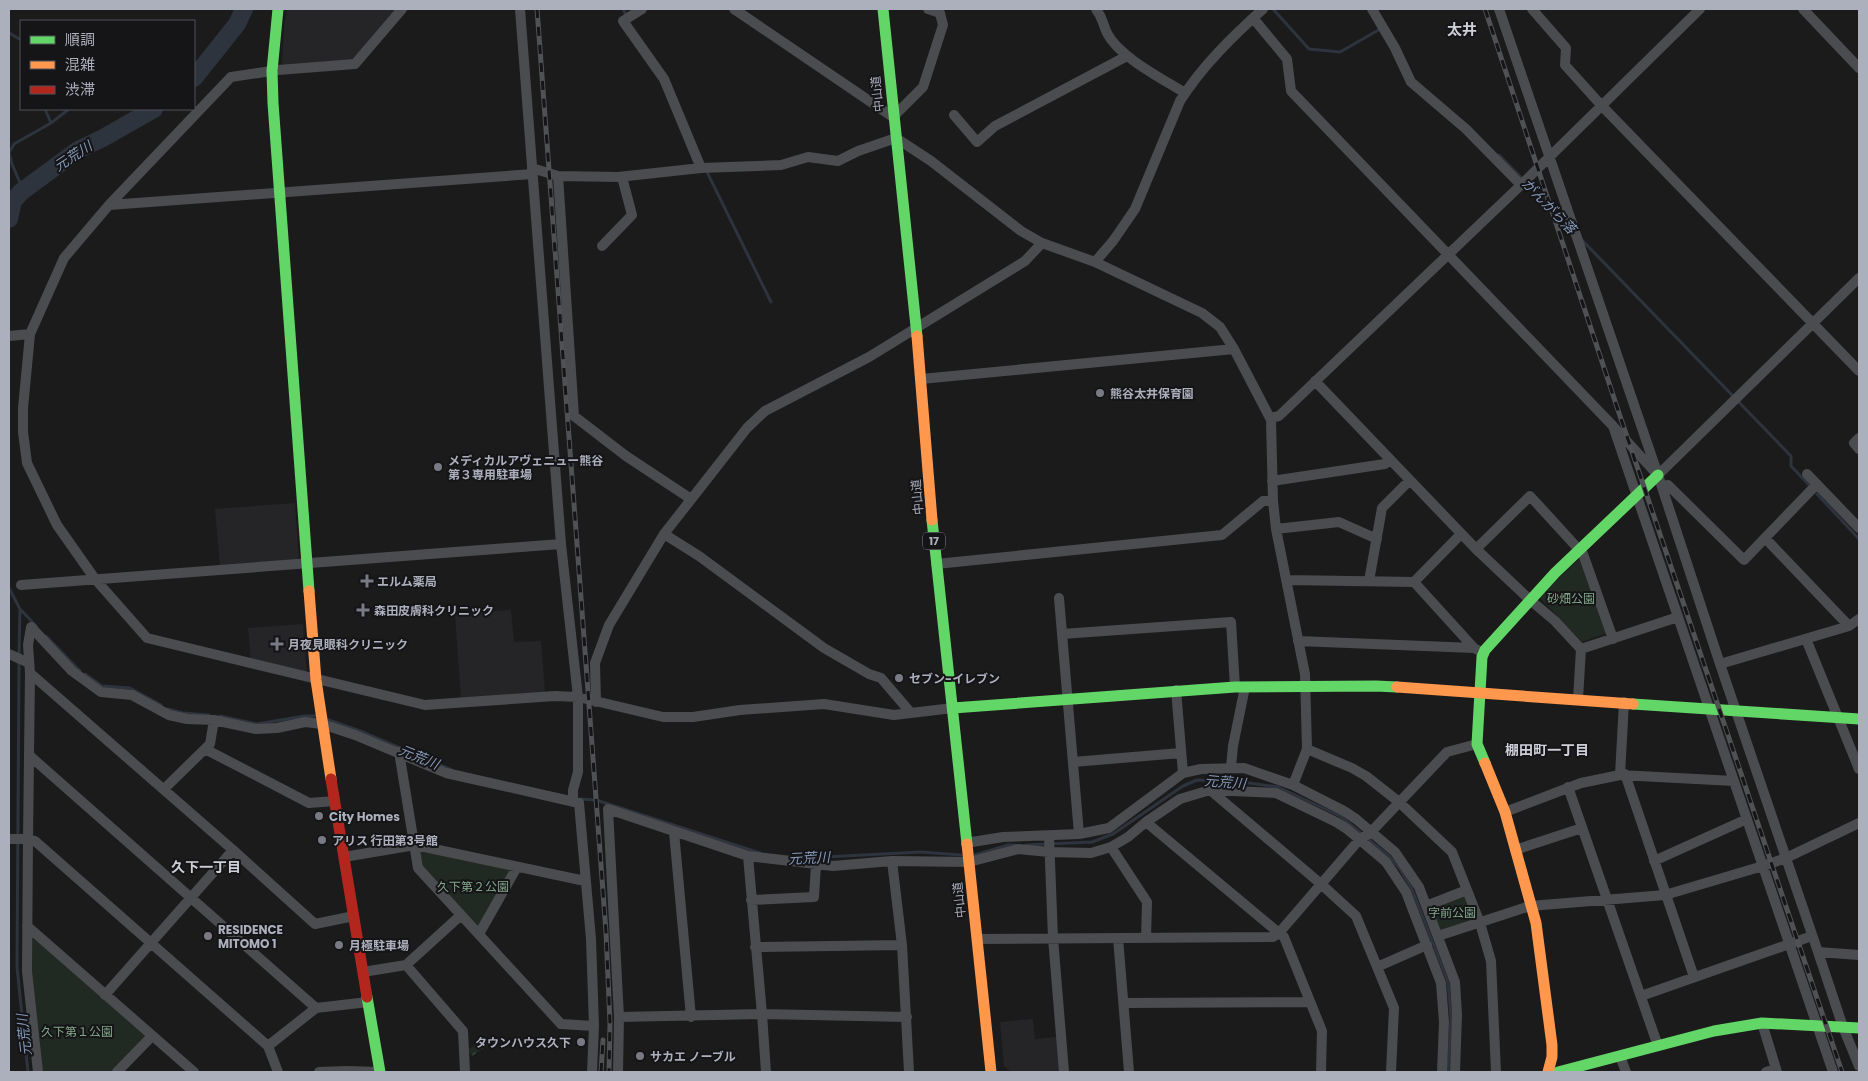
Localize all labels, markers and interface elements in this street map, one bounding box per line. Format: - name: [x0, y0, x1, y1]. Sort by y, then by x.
- district label: 太井: [1447, 19, 1477, 40]
- legend: [20, 20, 195, 110]
- text: 順調: [65, 29, 95, 50]
- text: 混雑: [65, 54, 95, 75]
- street label: 中山道: [867, 75, 887, 113]
- text: 渋滞: [65, 79, 95, 100]
- water label: 元荒川: [50, 135, 98, 176]
- water label: がんがら落: [1517, 174, 1582, 240]
- place label: 熊谷太井保育園: [1110, 385, 1194, 402]
- marker: 熊谷太井保育園: [1094, 387, 1106, 399]
- place label: メディカルアヴェニュー熊谷 第３専用駐車場: [448, 452, 603, 483]
- marker: メディカルアヴェニュー熊谷 第３専用駐車場: [432, 461, 444, 473]
- street label: 中山道: [907, 478, 927, 516]
- road number: 17: [923, 532, 945, 550]
- place label: エルム薬局: [377, 573, 437, 590]
- marker: エルム薬局: [361, 575, 373, 587]
- park label: 砂畑公園: [1547, 590, 1595, 607]
- place label: 森田皮膚科クリニック: [374, 602, 494, 619]
- marker: 森田皮膚科クリニック: [356, 603, 370, 617]
- place label: 月夜見眼科クリニック: [288, 636, 408, 653]
- marker: 月夜見眼科クリニック: [270, 637, 284, 651]
- place label: セブン-イレブン: [909, 670, 1000, 687]
- marker: セブン-イレブン: [893, 672, 905, 684]
- water label: 元荒川: [396, 740, 444, 775]
- district label: 棚田町一丁目: [1505, 740, 1589, 760]
- water label: 元荒川: [1203, 770, 1249, 794]
- place label: City Homes: [329, 808, 400, 825]
- marker: City Homes: [313, 810, 325, 822]
- place label: アリス 行田第3号館: [332, 832, 438, 849]
- marker: アリス 行田第3号館: [316, 834, 328, 846]
- water label: 元荒川: [788, 847, 832, 869]
- district label: 久下一丁目: [171, 857, 241, 877]
- park label: 久下第２公園: [437, 878, 509, 895]
- street label: 中山道: [949, 881, 969, 919]
- park label: 字前公園: [1428, 904, 1476, 921]
- place label: RESIDENCE MITOMO 1: [218, 921, 283, 952]
- marker: RESIDENCE MITOMO 1: [202, 930, 214, 942]
- place label: 月極駐車場: [349, 937, 409, 954]
- marker: 月極駐車場: [333, 939, 345, 951]
- water label: 元荒川: [12, 1011, 36, 1057]
- park label: 久下第１公園: [41, 1023, 113, 1040]
- place label: タウンハウス久下: [475, 1034, 571, 1051]
- marker: タウンハウス久下: [575, 1036, 587, 1048]
- place label: サカエ ノーブル: [650, 1048, 736, 1065]
- marker: サカエ ノーブル: [634, 1050, 646, 1062]

